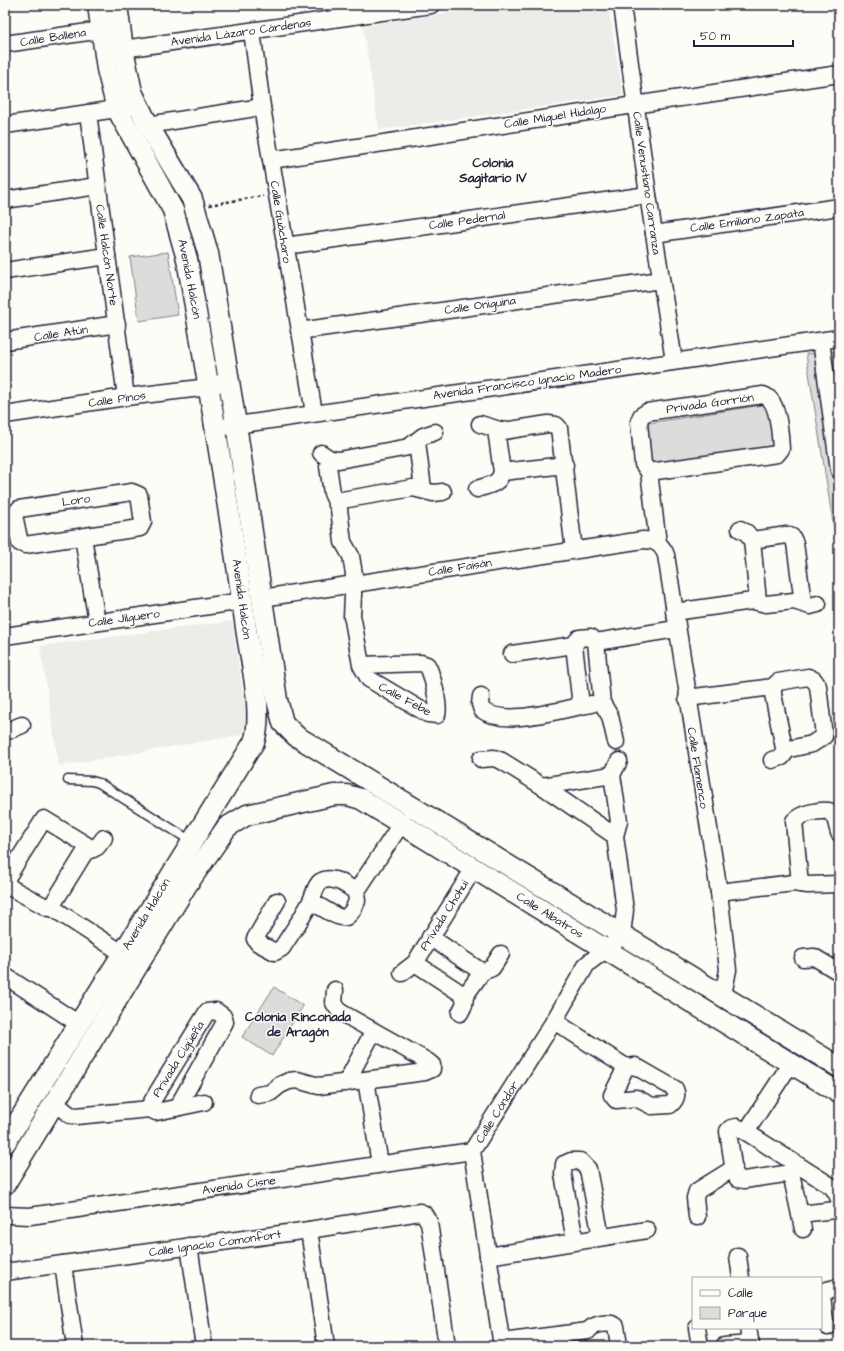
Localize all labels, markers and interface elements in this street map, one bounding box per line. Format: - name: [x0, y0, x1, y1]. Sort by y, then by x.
- street label: Avenida Lázaro Cárdenas: [170, 14, 313, 51]
- scale bar: [694, 22, 793, 48]
- street label: Calle Ballena: [19, 24, 87, 51]
- text: 50 m: [700, 28, 731, 45]
- street label: Calle Miguel Hidalgo: [503, 100, 608, 134]
- street label: Calle Venustiano Carranza: [628, 111, 665, 256]
- district label: Colonia Sagitario IV: [458, 154, 527, 189]
- street label: Calle Guácharo: [266, 180, 295, 265]
- street label: Calle Halcón Norte: [91, 203, 122, 307]
- street label: Calle Emiliano Zapata: [689, 204, 805, 237]
- street label: Calle Pedernal: [428, 207, 507, 234]
- street label: Avenida Halcón: [173, 238, 206, 320]
- street label: Calle Oniguina: [443, 292, 517, 320]
- street label: Calle Atún: [33, 321, 89, 346]
- street label: Avenida Francisco Ignacio Madero: [432, 361, 623, 405]
- street label: Calle Pinos: [87, 387, 147, 412]
- street label: Privada Gorrión: [665, 389, 755, 418]
- street label: Loro: [61, 490, 92, 511]
- street label: Calle Faisán: [427, 554, 493, 581]
- street label: Avenida Halcón: [227, 558, 256, 640]
- street label: Calle Jilguero: [87, 605, 161, 633]
- street label: Calle Febe: [375, 678, 435, 721]
- street label: Calle Flamenco: [683, 726, 712, 810]
- street label: Avenida Halcón: [118, 875, 175, 953]
- street label: Privada Chohui: [416, 876, 473, 954]
- street label: Calle Albatros: [513, 888, 587, 943]
- district label: Colonia Rinconada de Aragón: [245, 1008, 351, 1043]
- street label: Privada Cigüeña: [148, 1018, 209, 1101]
- street label: Calle Cóndor: [472, 1078, 523, 1147]
- street label: Avenida Cisne: [201, 1172, 277, 1199]
- street label: Calle Ignacio Comonfort: [148, 1226, 283, 1262]
- legend: [692, 1277, 822, 1329]
- text: Calle: [728, 1285, 753, 1302]
- text: Parque: [728, 1305, 768, 1322]

